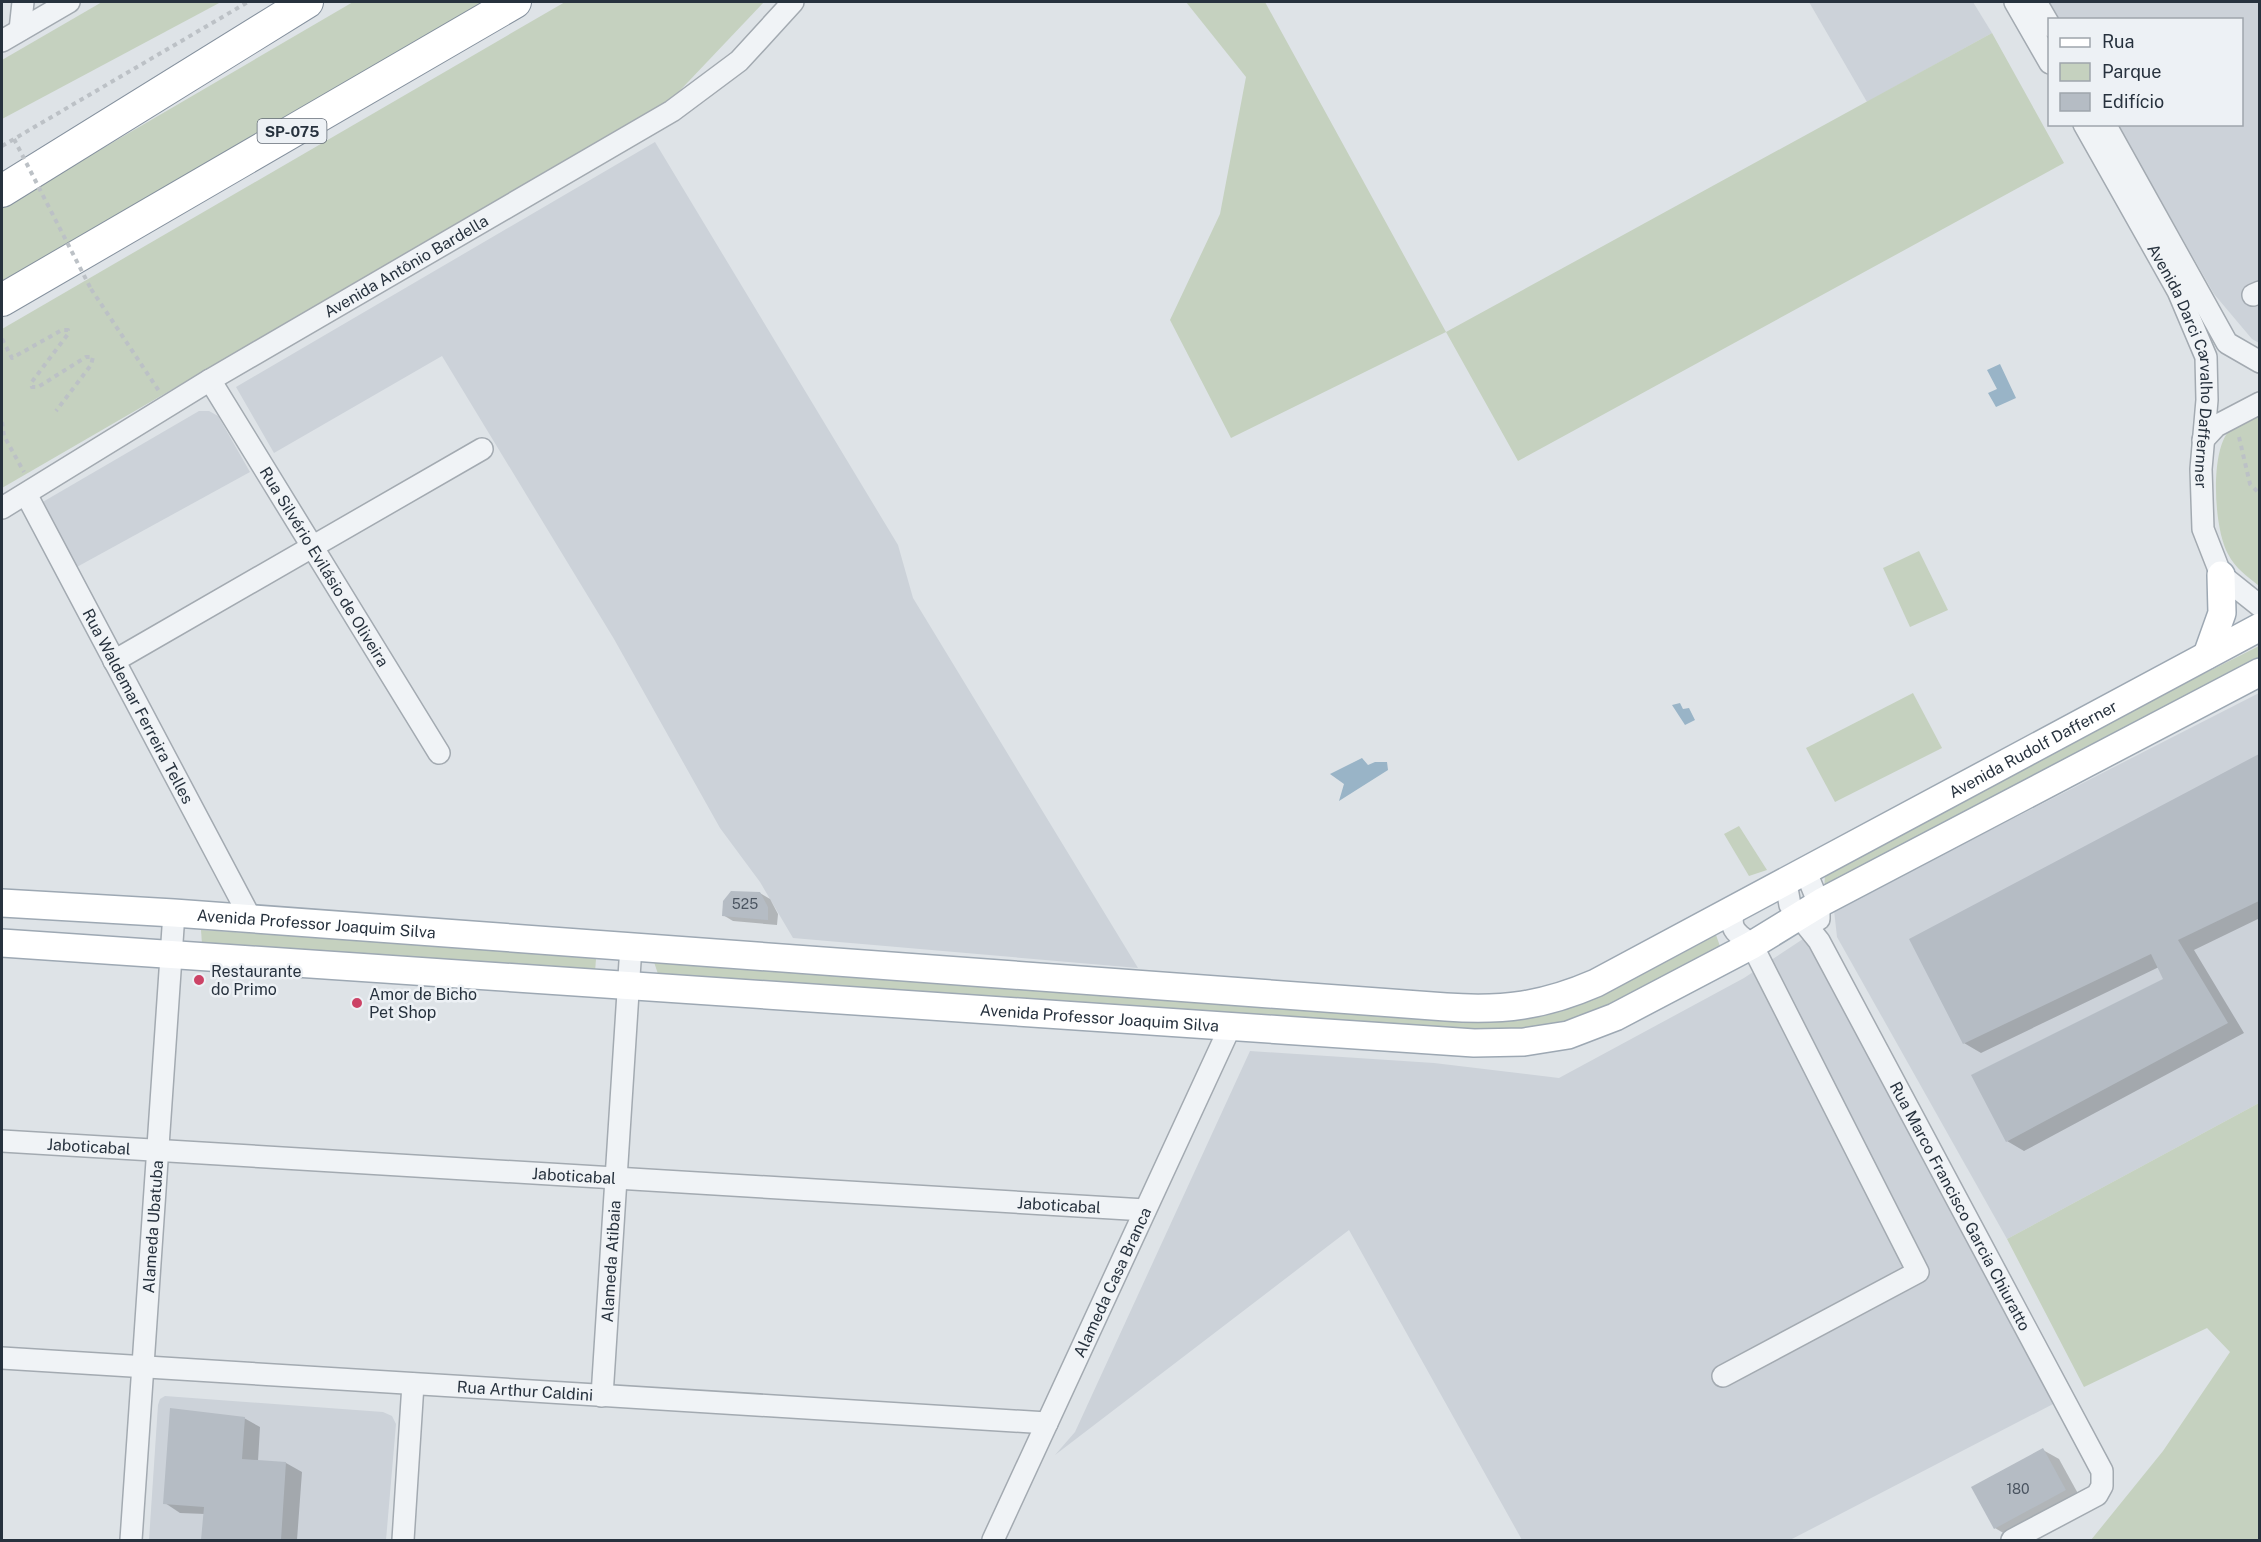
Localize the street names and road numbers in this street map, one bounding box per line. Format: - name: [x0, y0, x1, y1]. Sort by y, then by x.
- road number: SP-075: [258, 119, 326, 143]
- street label: Avenida Antônio Bardella: [320, 211, 492, 321]
- street label: Avenida Darci Carvalho Daffernner: [2144, 240, 2217, 489]
- street label: Rua Silvério Evilásio de Oliveira: [256, 463, 393, 670]
- street label: Rua Waldemar Ferreira Telles: [79, 605, 198, 807]
- street label: Avenida Rudolf Dafferner: [1945, 696, 2120, 802]
- street label: Avenida Professor Joaquim Silva: [196, 905, 436, 942]
- street label: Avenida Professor Joaquim Silva: [979, 1000, 1220, 1035]
- street label: Rua Marco Francisco Garcia Chiuratto: [1886, 1078, 2035, 1334]
- street label: Jaboticabal: [46, 1134, 132, 1158]
- street label: Alameda Ubatuba: [138, 1160, 167, 1294]
- street label: Jaboticabal: [531, 1164, 617, 1188]
- street label: Jaboticabal: [1017, 1193, 1102, 1217]
- street label: Alameda Atibaia: [597, 1200, 624, 1323]
- street label: Alameda Casa Branca: [1069, 1204, 1155, 1360]
- street label: Rua Arthur Caldini: [456, 1377, 594, 1404]

